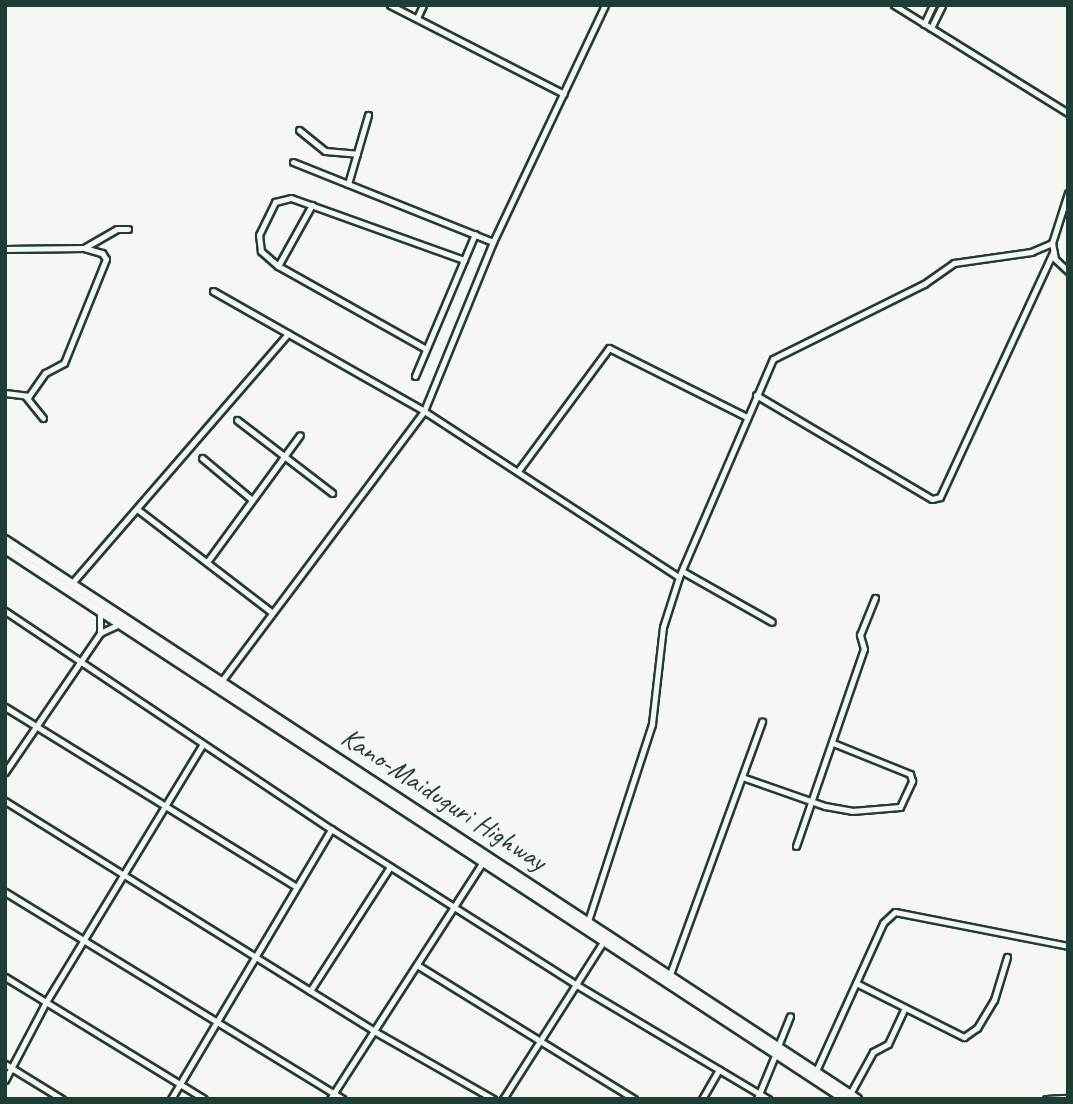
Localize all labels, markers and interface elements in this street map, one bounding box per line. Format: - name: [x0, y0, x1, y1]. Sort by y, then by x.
- street label: Kano-Maiduguri Highway: [335, 720, 553, 878]

